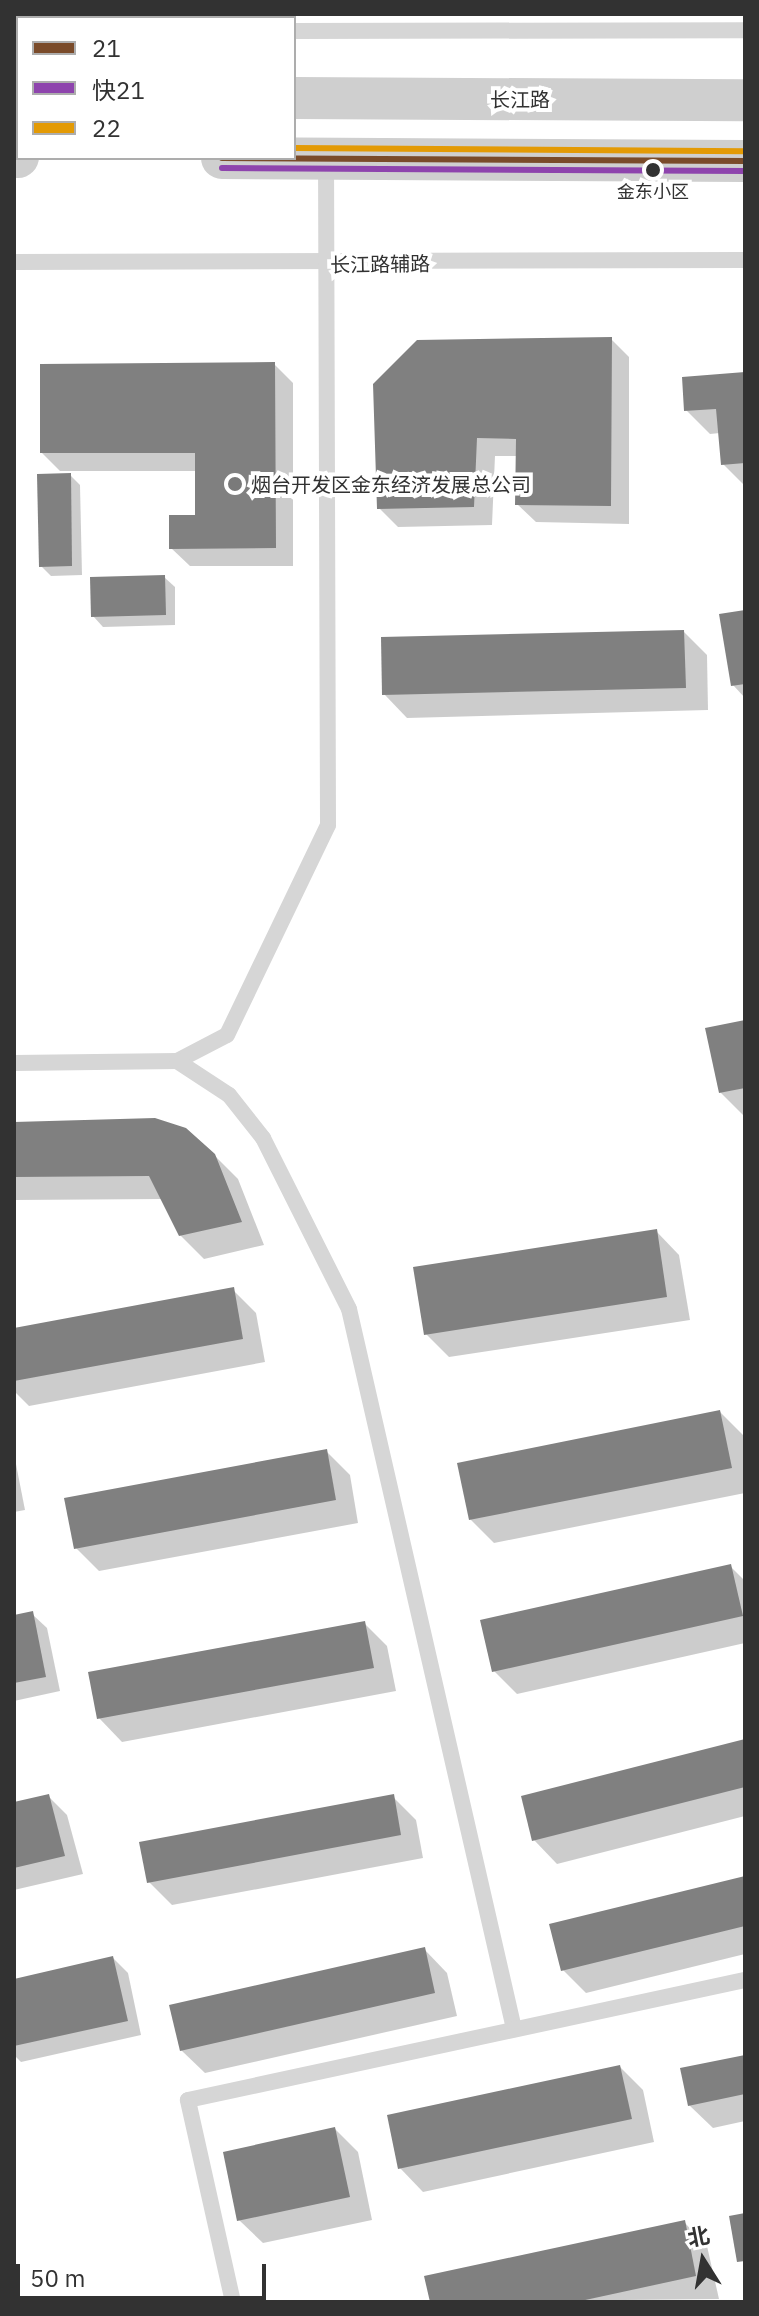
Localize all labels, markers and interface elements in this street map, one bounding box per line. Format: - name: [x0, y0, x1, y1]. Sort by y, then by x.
- legend: [16, 16, 296, 160]
- text: 21: [92, 32, 121, 64]
- text: 快21: [92, 74, 145, 106]
- street label: 长江路: [490, 87, 550, 111]
- text: 22: [92, 112, 121, 144]
- marker: 金东小区: [645, 162, 661, 178]
- place label: 金东小区: [617, 181, 689, 203]
- street label: 长江路辅路: [330, 251, 430, 277]
- place label: 烟台开发区金东经济发展总公司: [251, 472, 531, 496]
- marker: 烟台开发区金东经济发展总公司: [226, 475, 244, 493]
- north arrow: [663, 2220, 743, 2300]
- text: 北: [685, 2220, 712, 2252]
- scale bar: [20, 2248, 270, 2298]
- text: 50 m: [30, 2262, 85, 2294]

